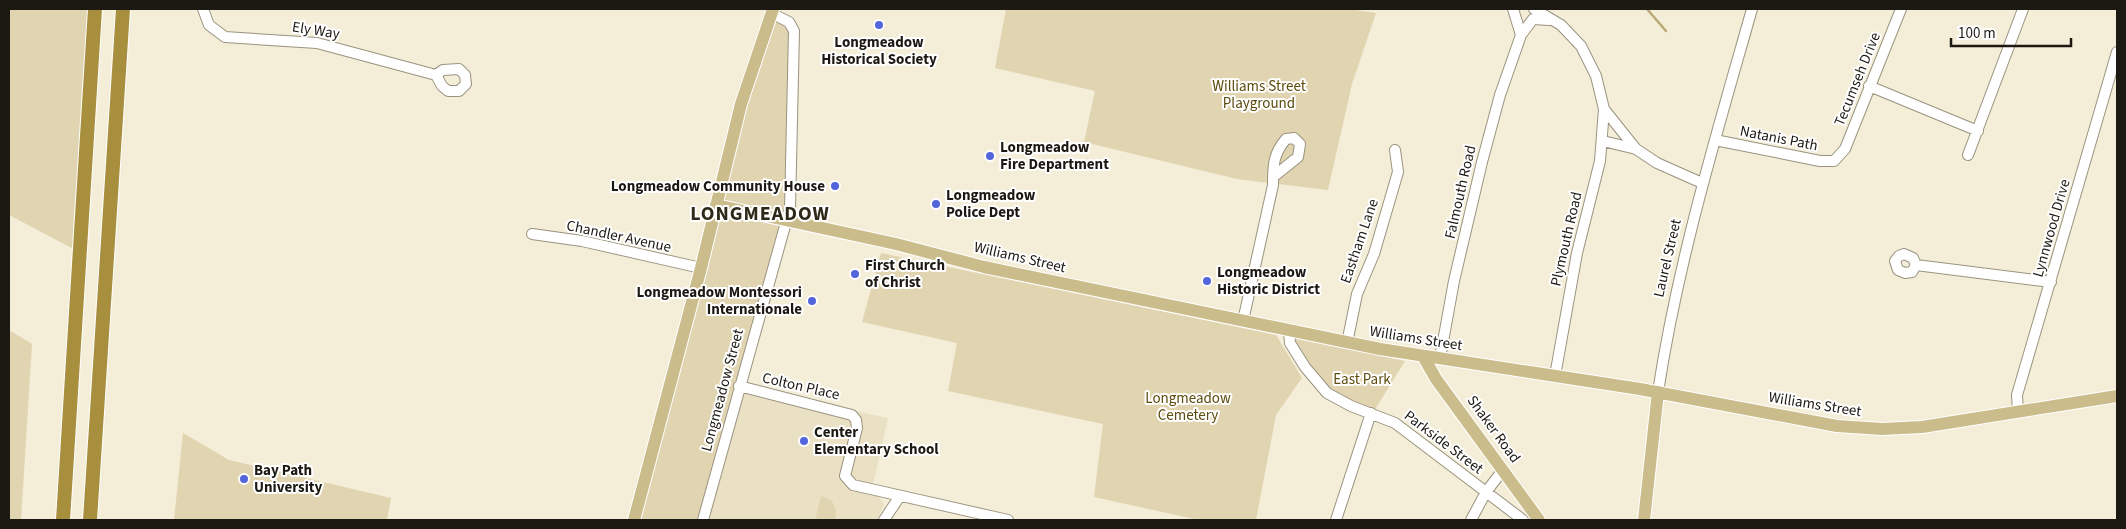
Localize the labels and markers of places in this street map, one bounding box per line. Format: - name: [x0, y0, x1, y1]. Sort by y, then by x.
- marker: Longmeadow Historical Society: [873, 19, 885, 31]
- place label: Longmeadow Historical Society: [821, 32, 937, 70]
- place label: Longmeadow Fire Department: [1000, 137, 1109, 175]
- marker: Longmeadow Fire Department: [984, 150, 996, 162]
- place label: Longmeadow Community House: [611, 176, 825, 197]
- marker: Longmeadow Community House: [829, 180, 841, 192]
- place label: Longmeadow Police Dept: [946, 185, 1036, 223]
- marker: Longmeadow Police Dept: [930, 198, 942, 210]
- place label: First Church of Christ: [865, 255, 945, 293]
- place label: Longmeadow Historic District: [1217, 262, 1320, 300]
- marker: First Church of Christ: [849, 268, 861, 280]
- marker: Longmeadow Historic District: [1201, 275, 1213, 287]
- place label: Longmeadow Montessori Internationale: [636, 282, 802, 320]
- marker: Longmeadow Montessori Internationale: [806, 295, 818, 307]
- place label: Center Elementary School: [814, 422, 939, 460]
- marker: Center Elementary School: [798, 435, 810, 447]
- place label: Bay Path University: [254, 460, 323, 498]
- marker: Bay Path University: [238, 473, 250, 485]

